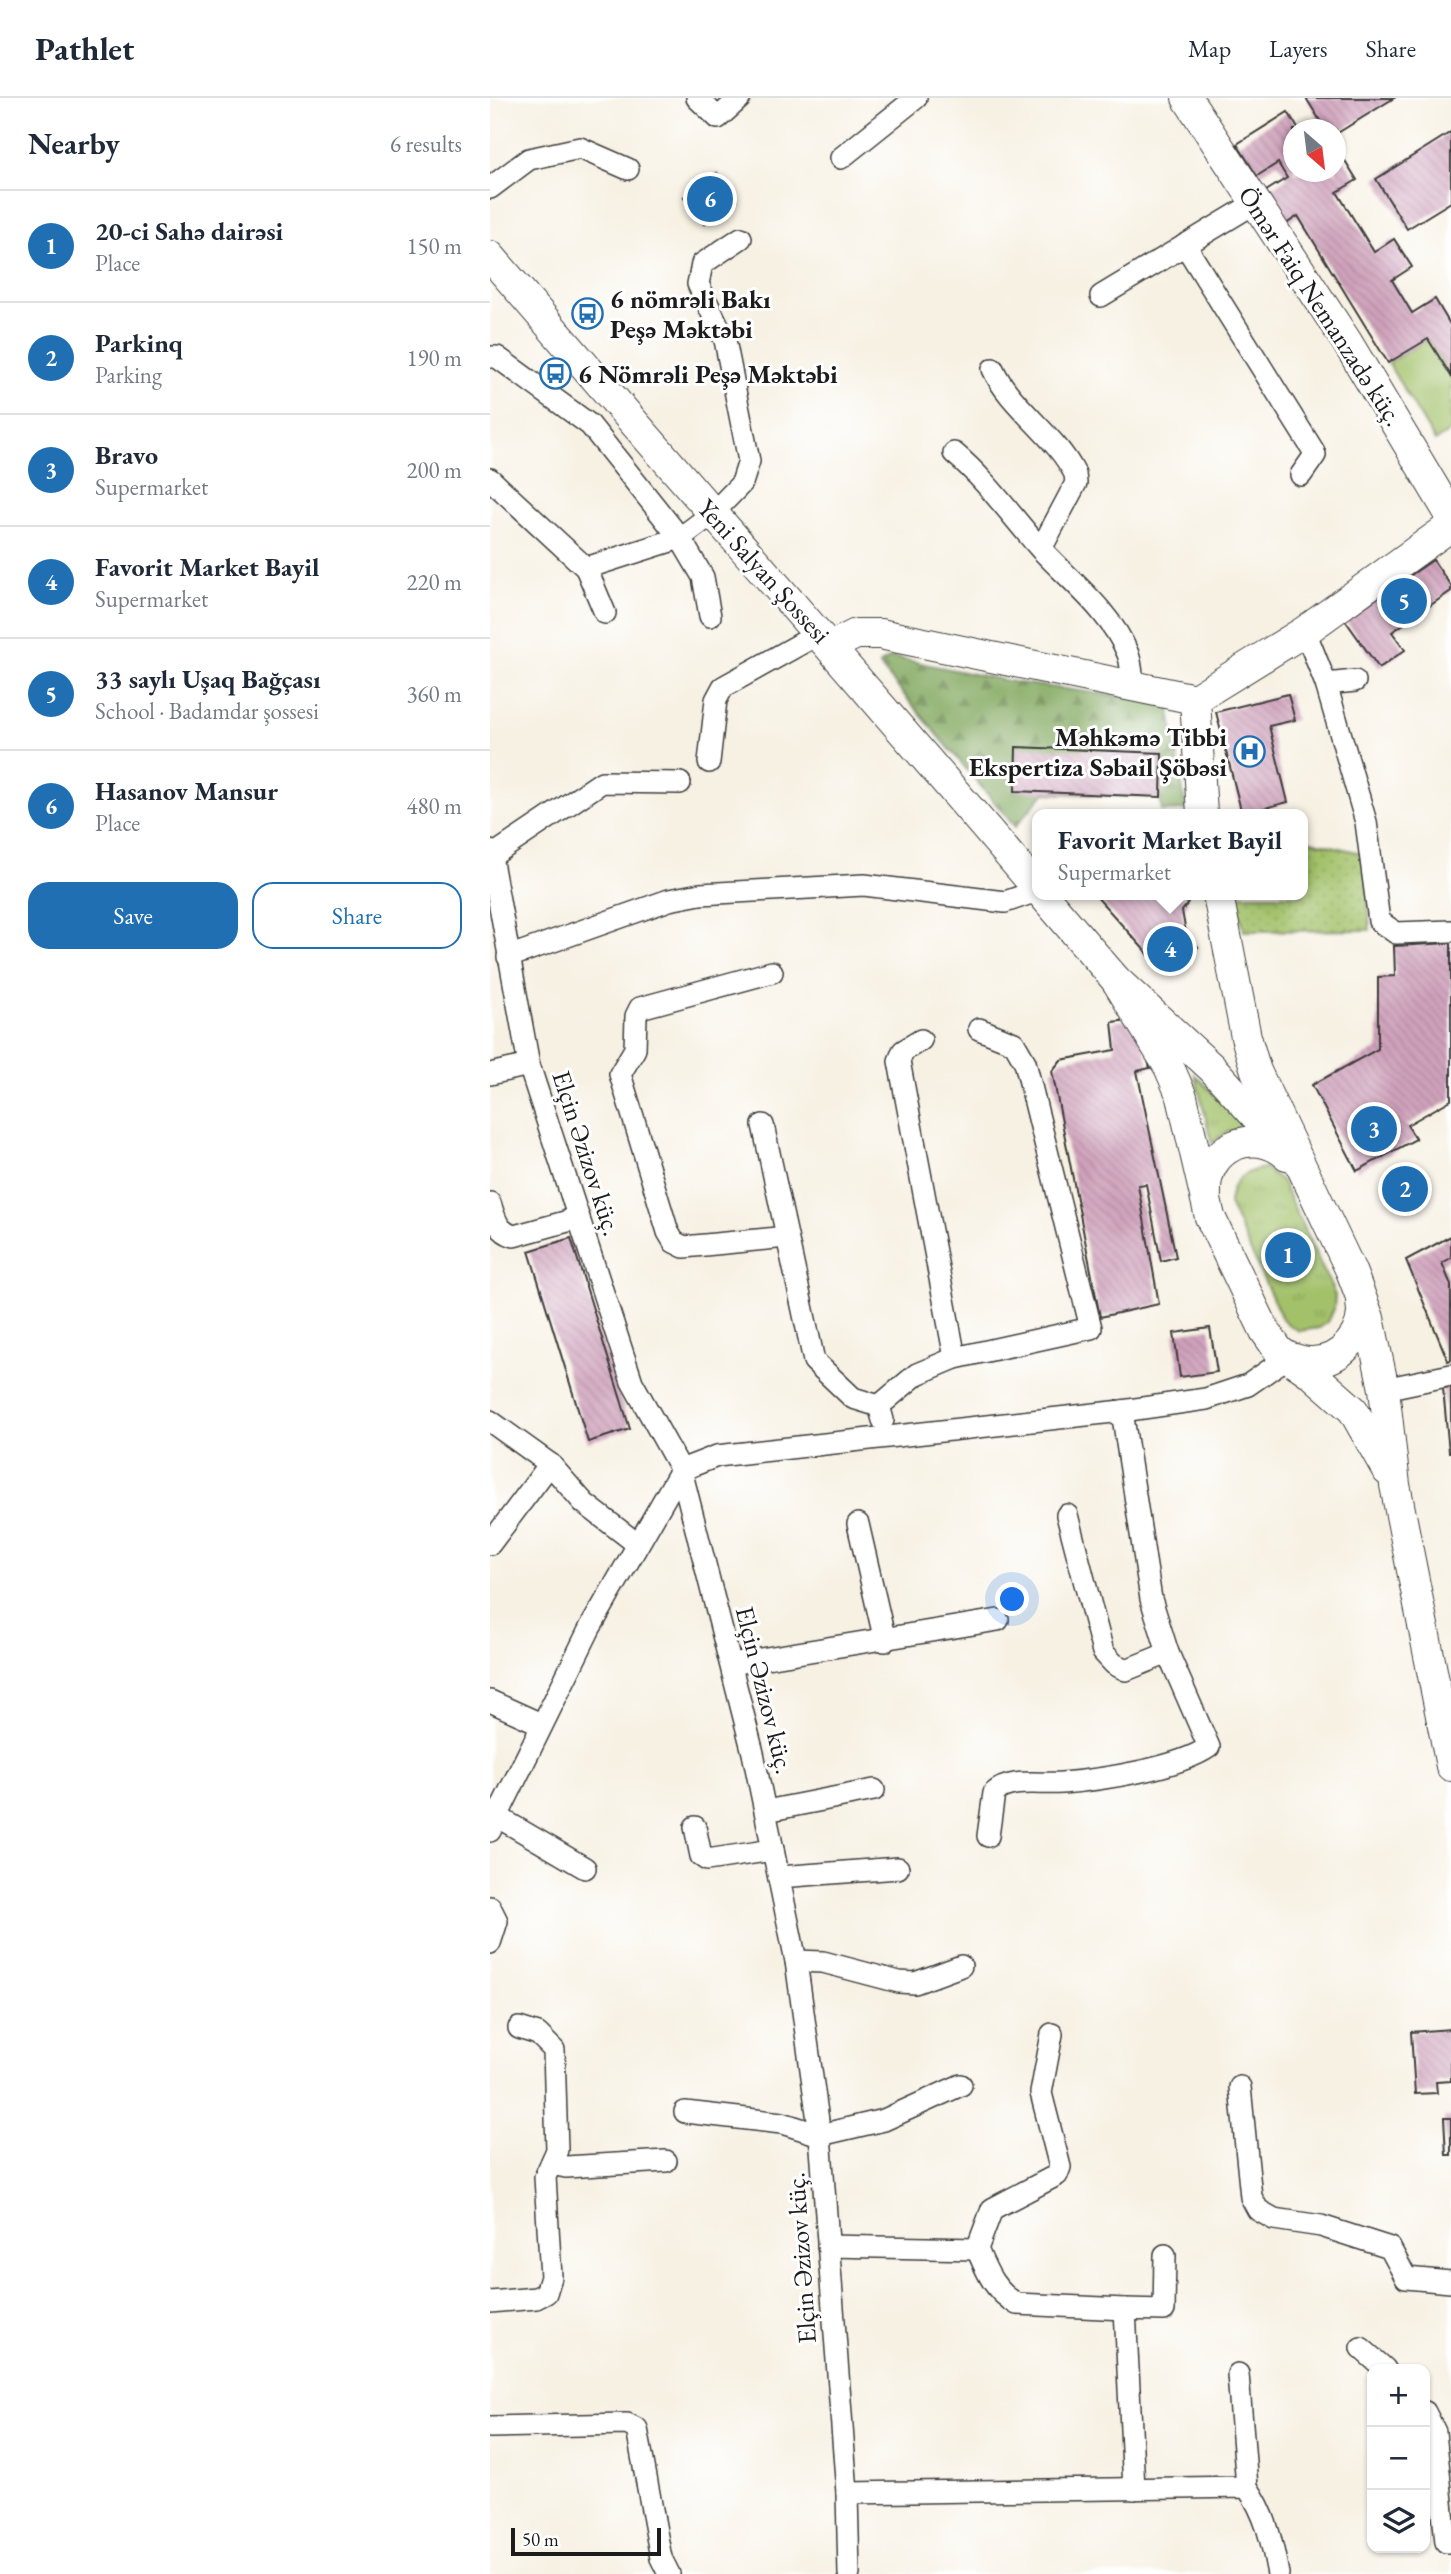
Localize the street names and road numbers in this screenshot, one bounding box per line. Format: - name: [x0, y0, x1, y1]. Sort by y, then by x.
- street label: Ömər Faiq Nemanzadə küç.: [1231, 180, 1411, 432]
- street label: Yeni Salyan Şossesi: [690, 491, 838, 651]
- street label: Elçin Əzizov küç.: [544, 1066, 630, 1240]
- street label: Elçin Əzizov küç.: [728, 1603, 802, 1777]
- street label: Elçin Əzizov küç.: [778, 2171, 824, 2345]

